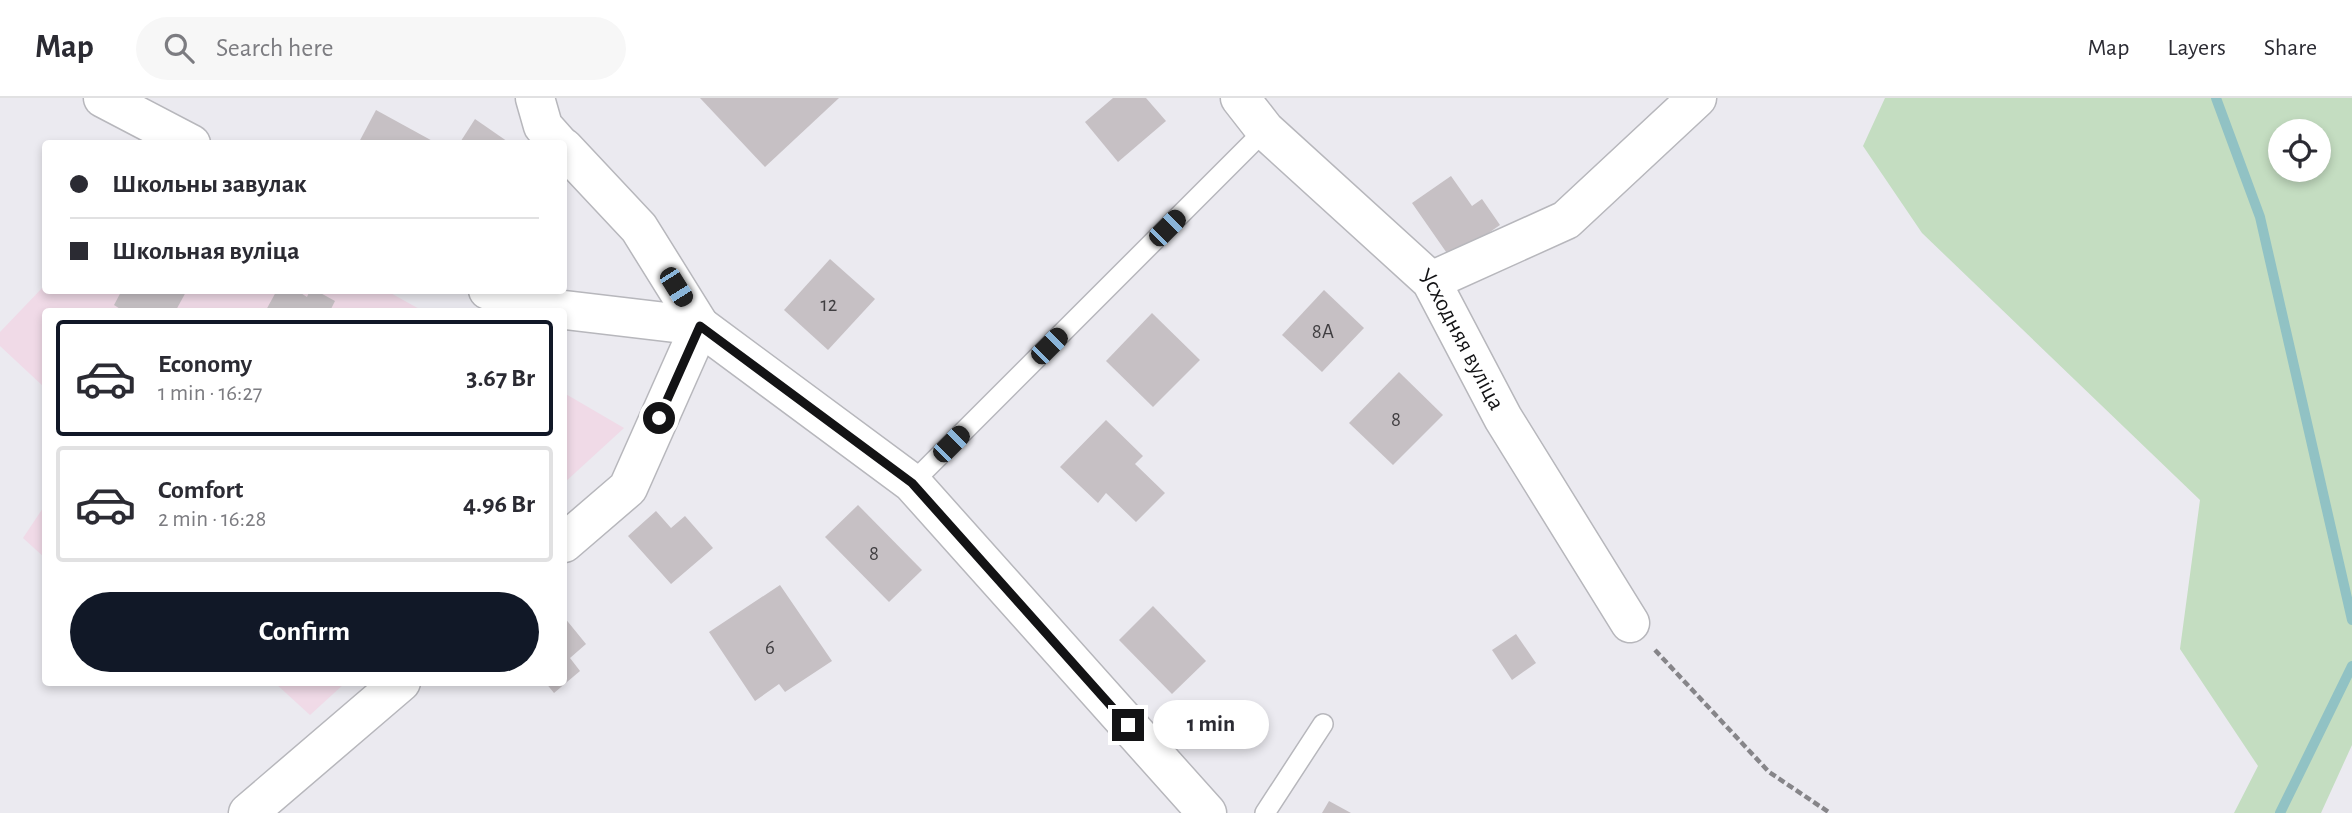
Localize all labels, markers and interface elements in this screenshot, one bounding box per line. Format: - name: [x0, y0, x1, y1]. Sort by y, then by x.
- search box: [136, 17, 626, 80]
- icon: search: [160, 29, 198, 67]
- text: Map: [35, 31, 94, 64]
- text: Search here: [216, 35, 334, 61]
- text: Map: [2087, 36, 2129, 60]
- text: Layers: [2167, 36, 2226, 60]
- text: Share: [2264, 36, 2317, 60]
- map controls: [2268, 119, 2331, 182]
- button: locate: [2268, 119, 2331, 182]
- text: Школьны завулак: [112, 171, 307, 197]
- car: [1145, 206, 1190, 250]
- text: Школьная вуліца: [112, 238, 299, 264]
- car: [656, 264, 697, 310]
- street label: Усходняя вуліца: [1414, 264, 1509, 414]
- house number: 12: [821, 294, 837, 315]
- house number: 8А: [1312, 321, 1334, 342]
- car: [1027, 324, 1072, 368]
- icon: car: [74, 347, 137, 410]
- text: Economy: [158, 351, 252, 377]
- text: 3.67 Br: [466, 365, 535, 391]
- text: 1 min · 16:27: [158, 382, 262, 405]
- route start: [643, 402, 675, 434]
- house number: 8: [1391, 409, 1401, 430]
- car: [929, 422, 974, 466]
- icon: car: [74, 473, 137, 536]
- text: Comfort: [158, 477, 243, 503]
- text: 4.96 Br: [463, 491, 535, 517]
- text: 2 min · 16:28: [158, 508, 266, 531]
- house number: 8: [869, 543, 879, 564]
- button: Confirm: [70, 592, 539, 672]
- house number: 6: [765, 637, 775, 658]
- callout: 1 min: [1152, 700, 1268, 750]
- route end: [1112, 709, 1144, 741]
- text: 1 min: [1187, 713, 1235, 736]

